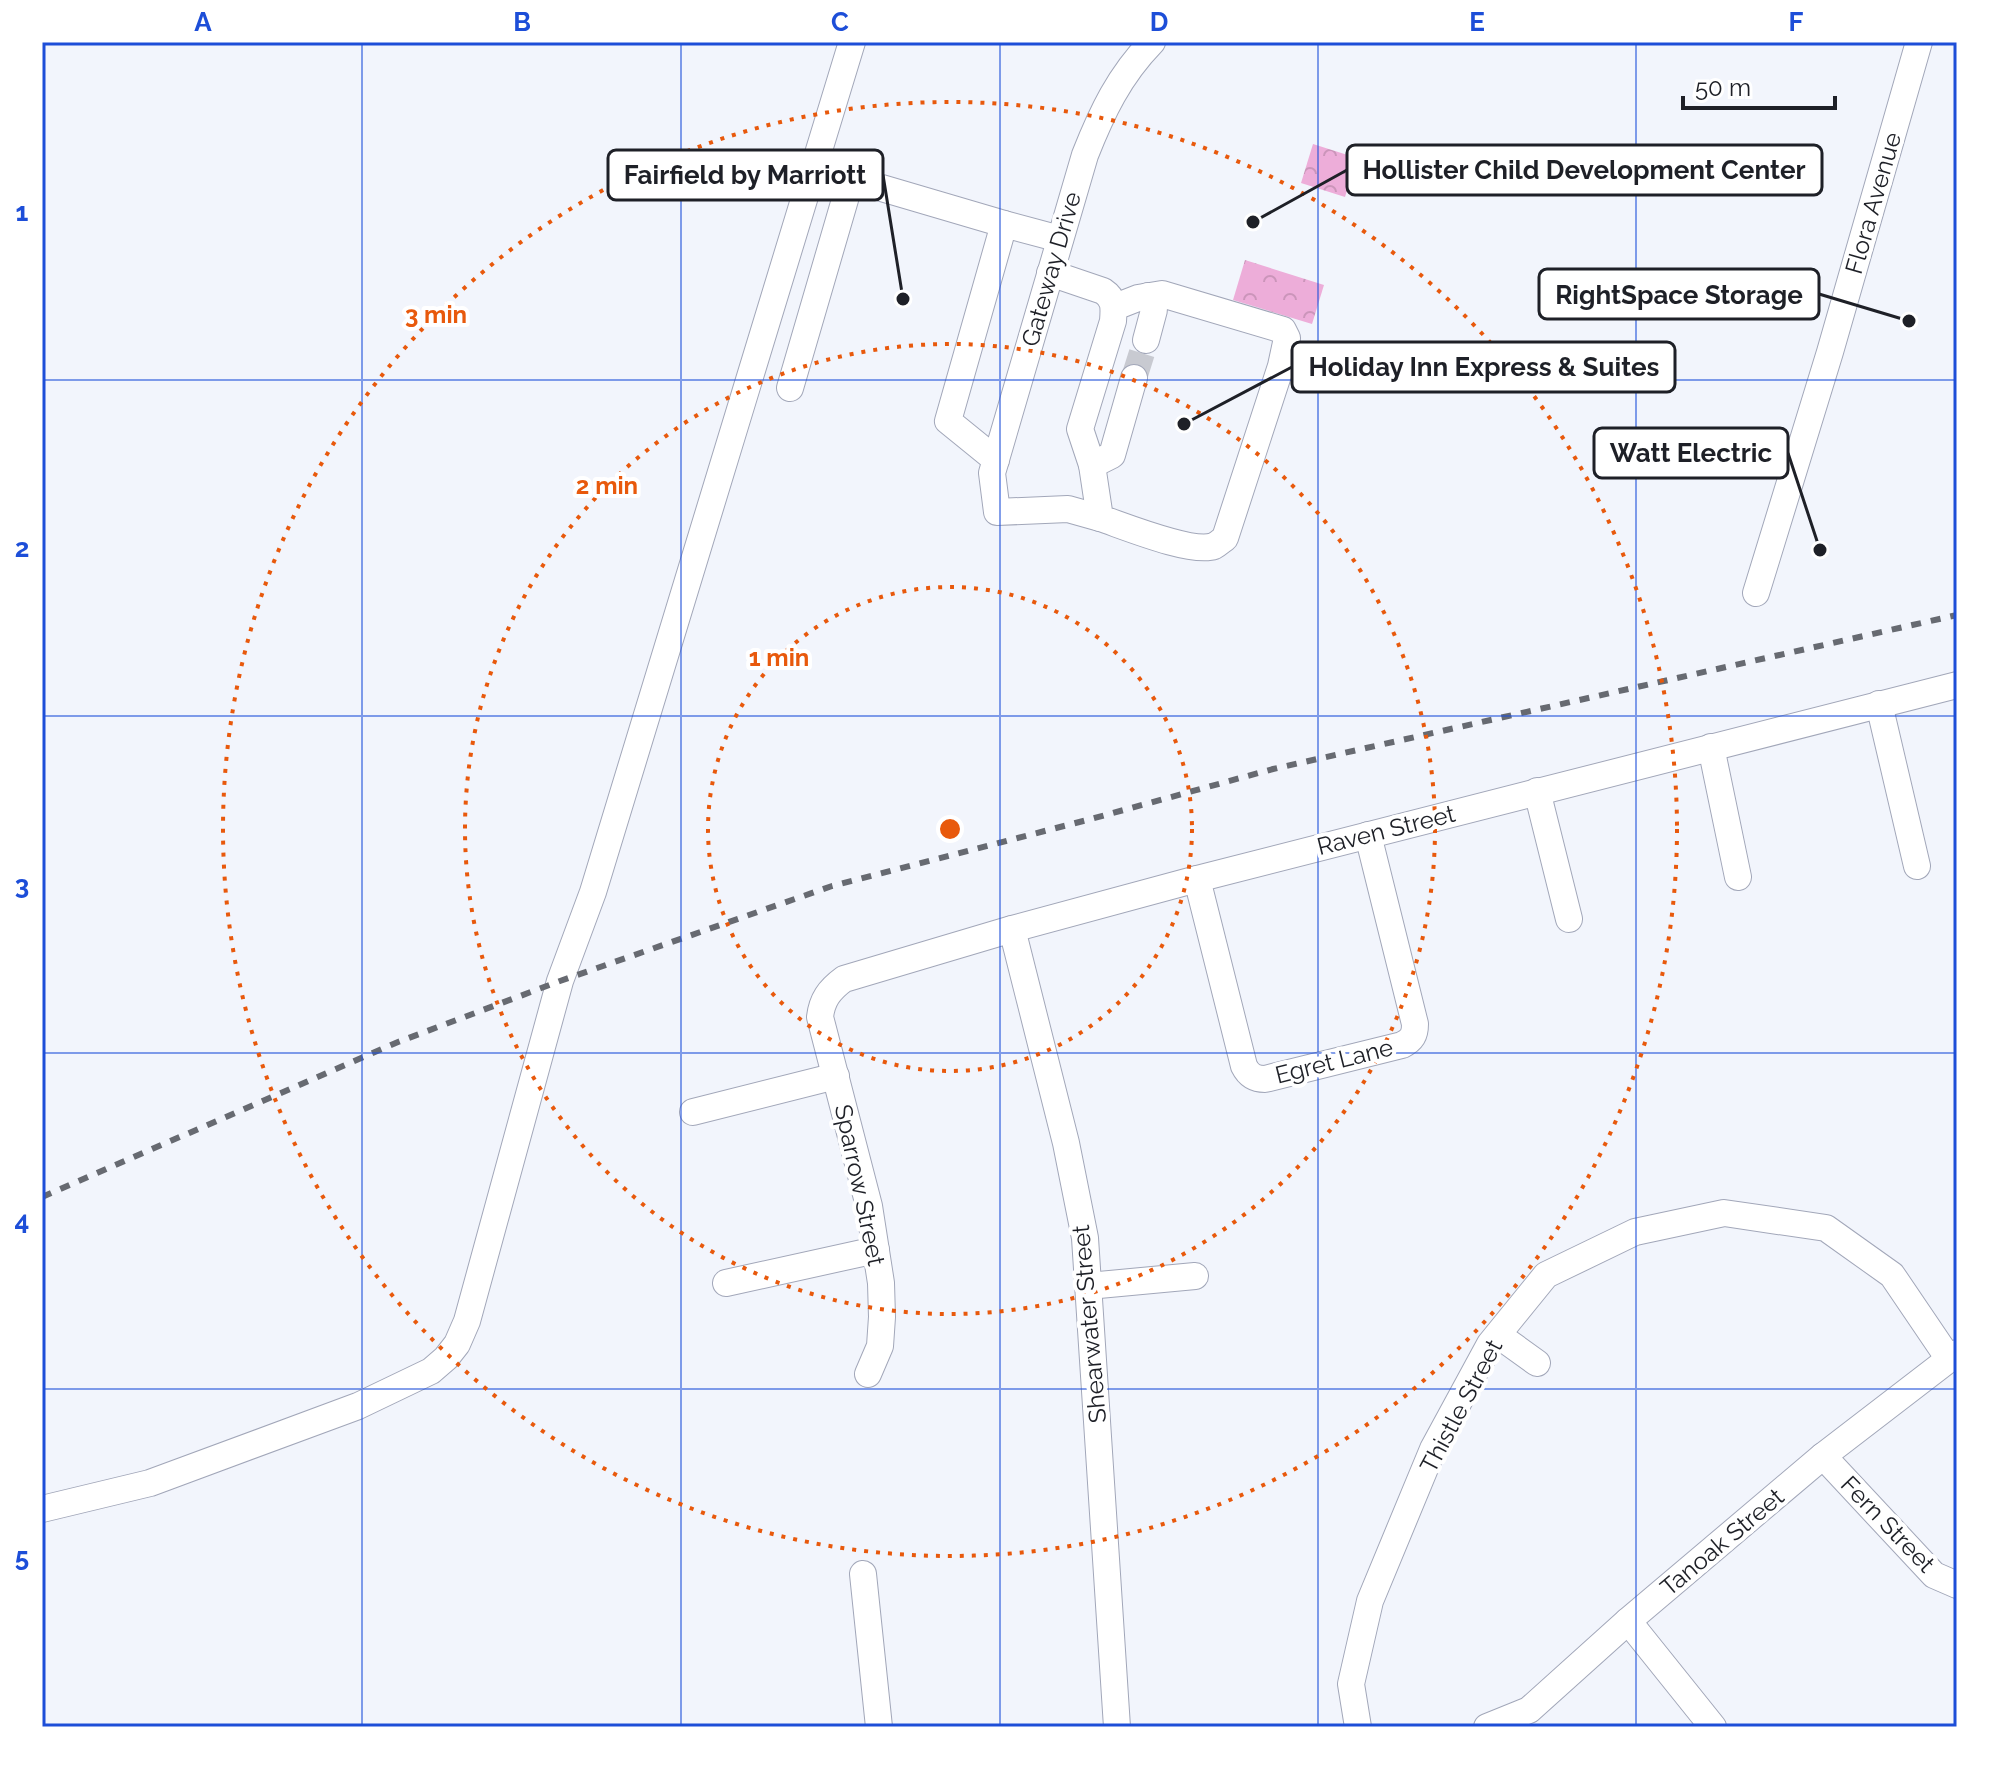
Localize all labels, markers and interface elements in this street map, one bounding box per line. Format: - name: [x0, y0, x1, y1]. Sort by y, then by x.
- text: A: [194, 7, 212, 37]
- text: B: [513, 7, 531, 37]
- text: C: [831, 7, 849, 37]
- text: D: [1150, 7, 1168, 37]
- text: E: [1469, 7, 1485, 37]
- text: F: [1789, 7, 1804, 37]
- scale bar: [1683, 60, 1835, 110]
- text: 50 m: [1695, 73, 1751, 102]
- street label: Flora Avenue: [1839, 129, 1907, 277]
- callout: Hollister Child Development Center: [1347, 145, 1822, 195]
- callout: Fairfield by Marriott: [608, 150, 883, 200]
- text: Hollister Child Development Center: [1362, 155, 1806, 185]
- text: Fairfield by Marriott: [624, 160, 866, 190]
- street label: Gateway Drive: [1015, 188, 1087, 350]
- text: 1: [16, 197, 29, 227]
- callout: RightSpace Storage: [1539, 269, 1819, 319]
- text: RightSpace Storage: [1555, 280, 1803, 310]
- text: 3 min: [405, 300, 467, 329]
- callout: Holiday Inn Express & Suites: [1292, 342, 1675, 392]
- text: Holiday Inn Express & Suites: [1309, 352, 1660, 382]
- callout: Watt Electric: [1594, 428, 1788, 478]
- text: Watt Electric: [1610, 438, 1772, 468]
- text: 2 min: [576, 471, 638, 500]
- text: 2: [15, 533, 29, 563]
- text: 1 min: [749, 643, 809, 672]
- street label: Raven Street: [1314, 799, 1458, 861]
- centre of rings: [936, 815, 964, 843]
- text: 3: [15, 870, 29, 900]
- street label: Egret Lane: [1272, 1032, 1396, 1090]
- street label: Sparrow Street: [829, 1102, 891, 1268]
- text: 4: [15, 1206, 29, 1236]
- street label: Shearwater Street: [1066, 1224, 1112, 1424]
- street label: Thistle Street: [1414, 1334, 1508, 1478]
- street label: Fern Street: [1835, 1470, 1941, 1578]
- street label: Tanoak Street: [1654, 1482, 1790, 1602]
- text: 5: [15, 1542, 29, 1572]

